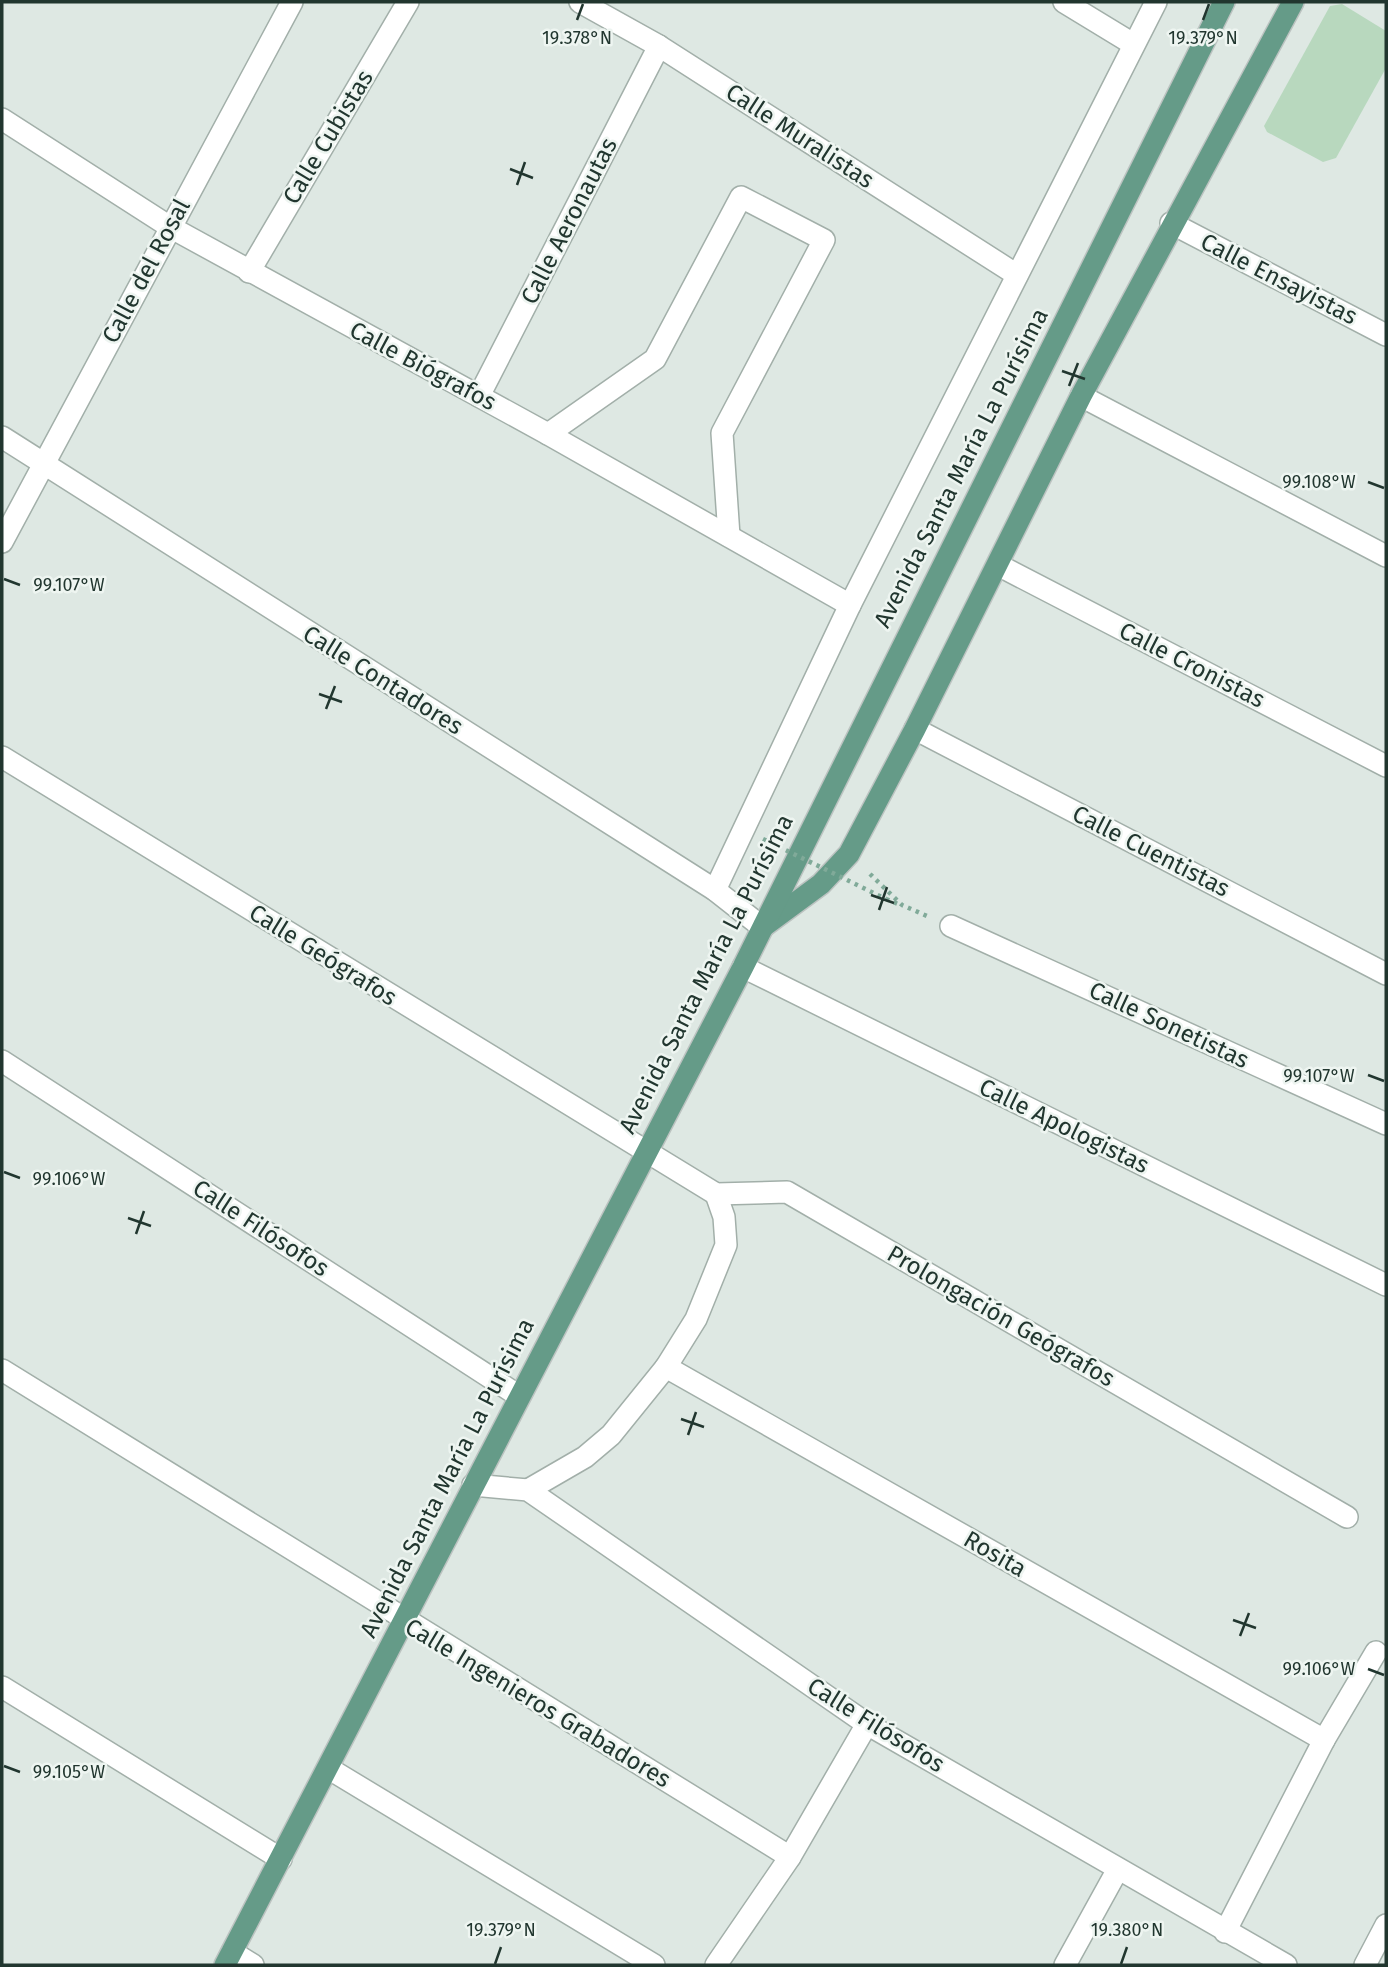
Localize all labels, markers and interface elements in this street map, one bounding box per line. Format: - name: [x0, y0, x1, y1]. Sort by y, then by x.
- text: 19.378°N: [542, 27, 612, 49]
- text: 19.379°N: [1168, 27, 1238, 49]
- street label: Calle Cubistas: [277, 65, 379, 209]
- street label: Calle Muralistas: [721, 78, 879, 194]
- street label: Calle Aeronautas: [515, 133, 623, 309]
- street label: Calle del Rosal: [96, 194, 196, 348]
- street label: Calle Ensayistas: [1196, 227, 1362, 331]
- street label: Avenida Santa María La Purísima: [868, 304, 1054, 632]
- street label: Calle Biógrafos: [345, 316, 501, 416]
- text: 99.108°W: [1282, 471, 1356, 493]
- text: 99.107°W: [33, 574, 105, 596]
- street label: Calle Cronistas: [1115, 616, 1269, 714]
- street label: Calle Contadores: [298, 620, 468, 740]
- street label: Calle Cuentistas: [1068, 799, 1234, 903]
- street label: Avenida Santa María La Purísima: [613, 810, 799, 1138]
- street label: Calle Geógrafos: [244, 898, 402, 1012]
- street label: Calle Sonetistas: [1085, 976, 1253, 1074]
- text: 99.107°W: [1283, 1065, 1355, 1087]
- street label: Calle Apologistas: [975, 1073, 1153, 1179]
- text: 99.106°W: [33, 1168, 106, 1190]
- street label: Calle Filósofos: [188, 1174, 334, 1282]
- street label: Prolongación Geógrafos: [882, 1239, 1120, 1393]
- street label: Avenida Santa María La Purísima: [354, 1314, 540, 1642]
- street label: Rosita: [959, 1525, 1031, 1583]
- street label: Calle Ingenieros Grabadores: [400, 1613, 676, 1793]
- text: 99.106°W: [1283, 1658, 1356, 1680]
- street label: Calle Filósofos: [802, 1672, 950, 1778]
- text: 99.105°W: [33, 1761, 105, 1783]
- text: 19.379°N: [466, 1919, 536, 1941]
- text: 19.380°N: [1091, 1919, 1163, 1941]

